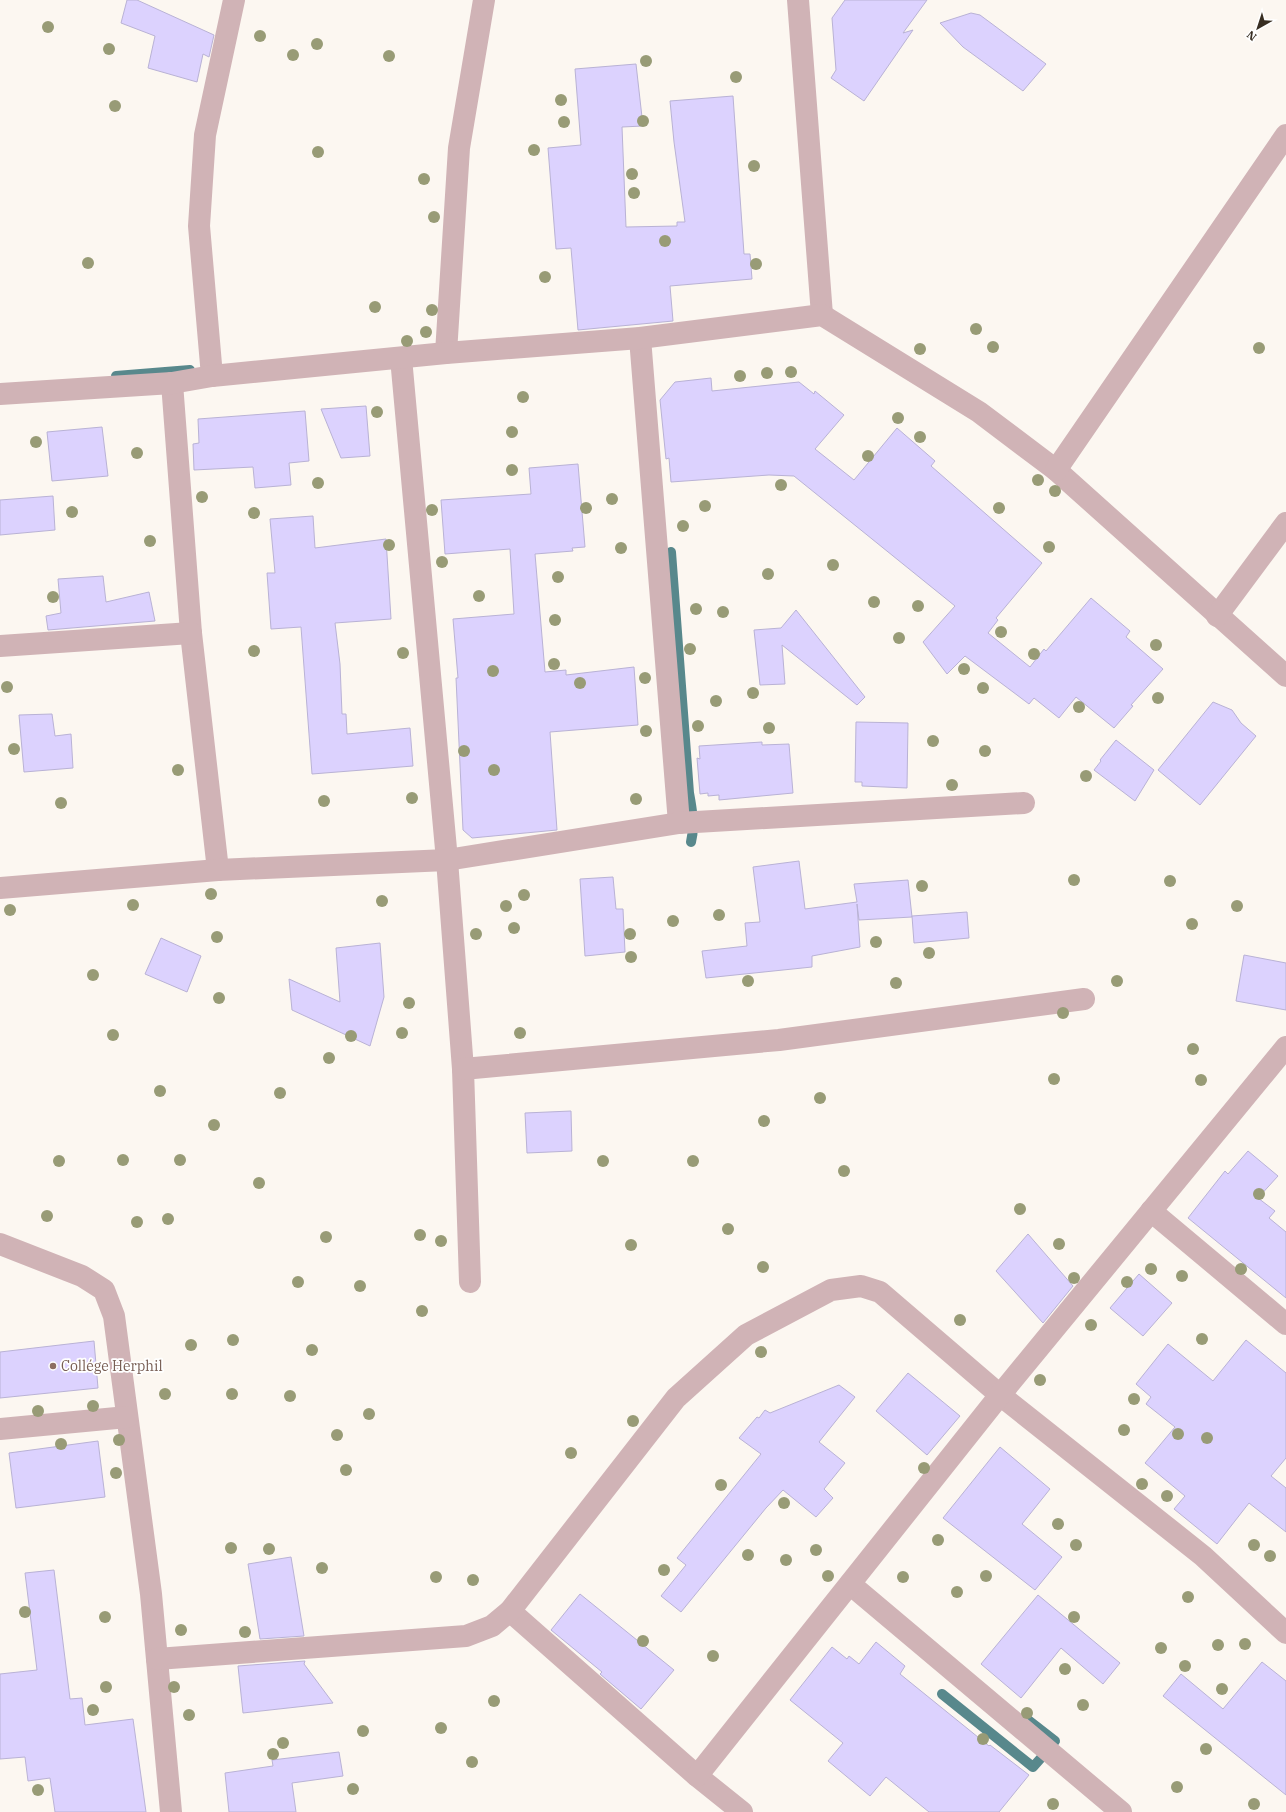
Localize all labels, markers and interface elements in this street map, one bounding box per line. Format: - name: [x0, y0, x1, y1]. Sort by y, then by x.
- north arrow: [1238, 8, 1278, 48]
- text: N: [1244, 27, 1259, 44]
- place label: Collége Herphil: [61, 1357, 163, 1375]
- marker: Collége Herphil: [48, 1361, 58, 1371]

